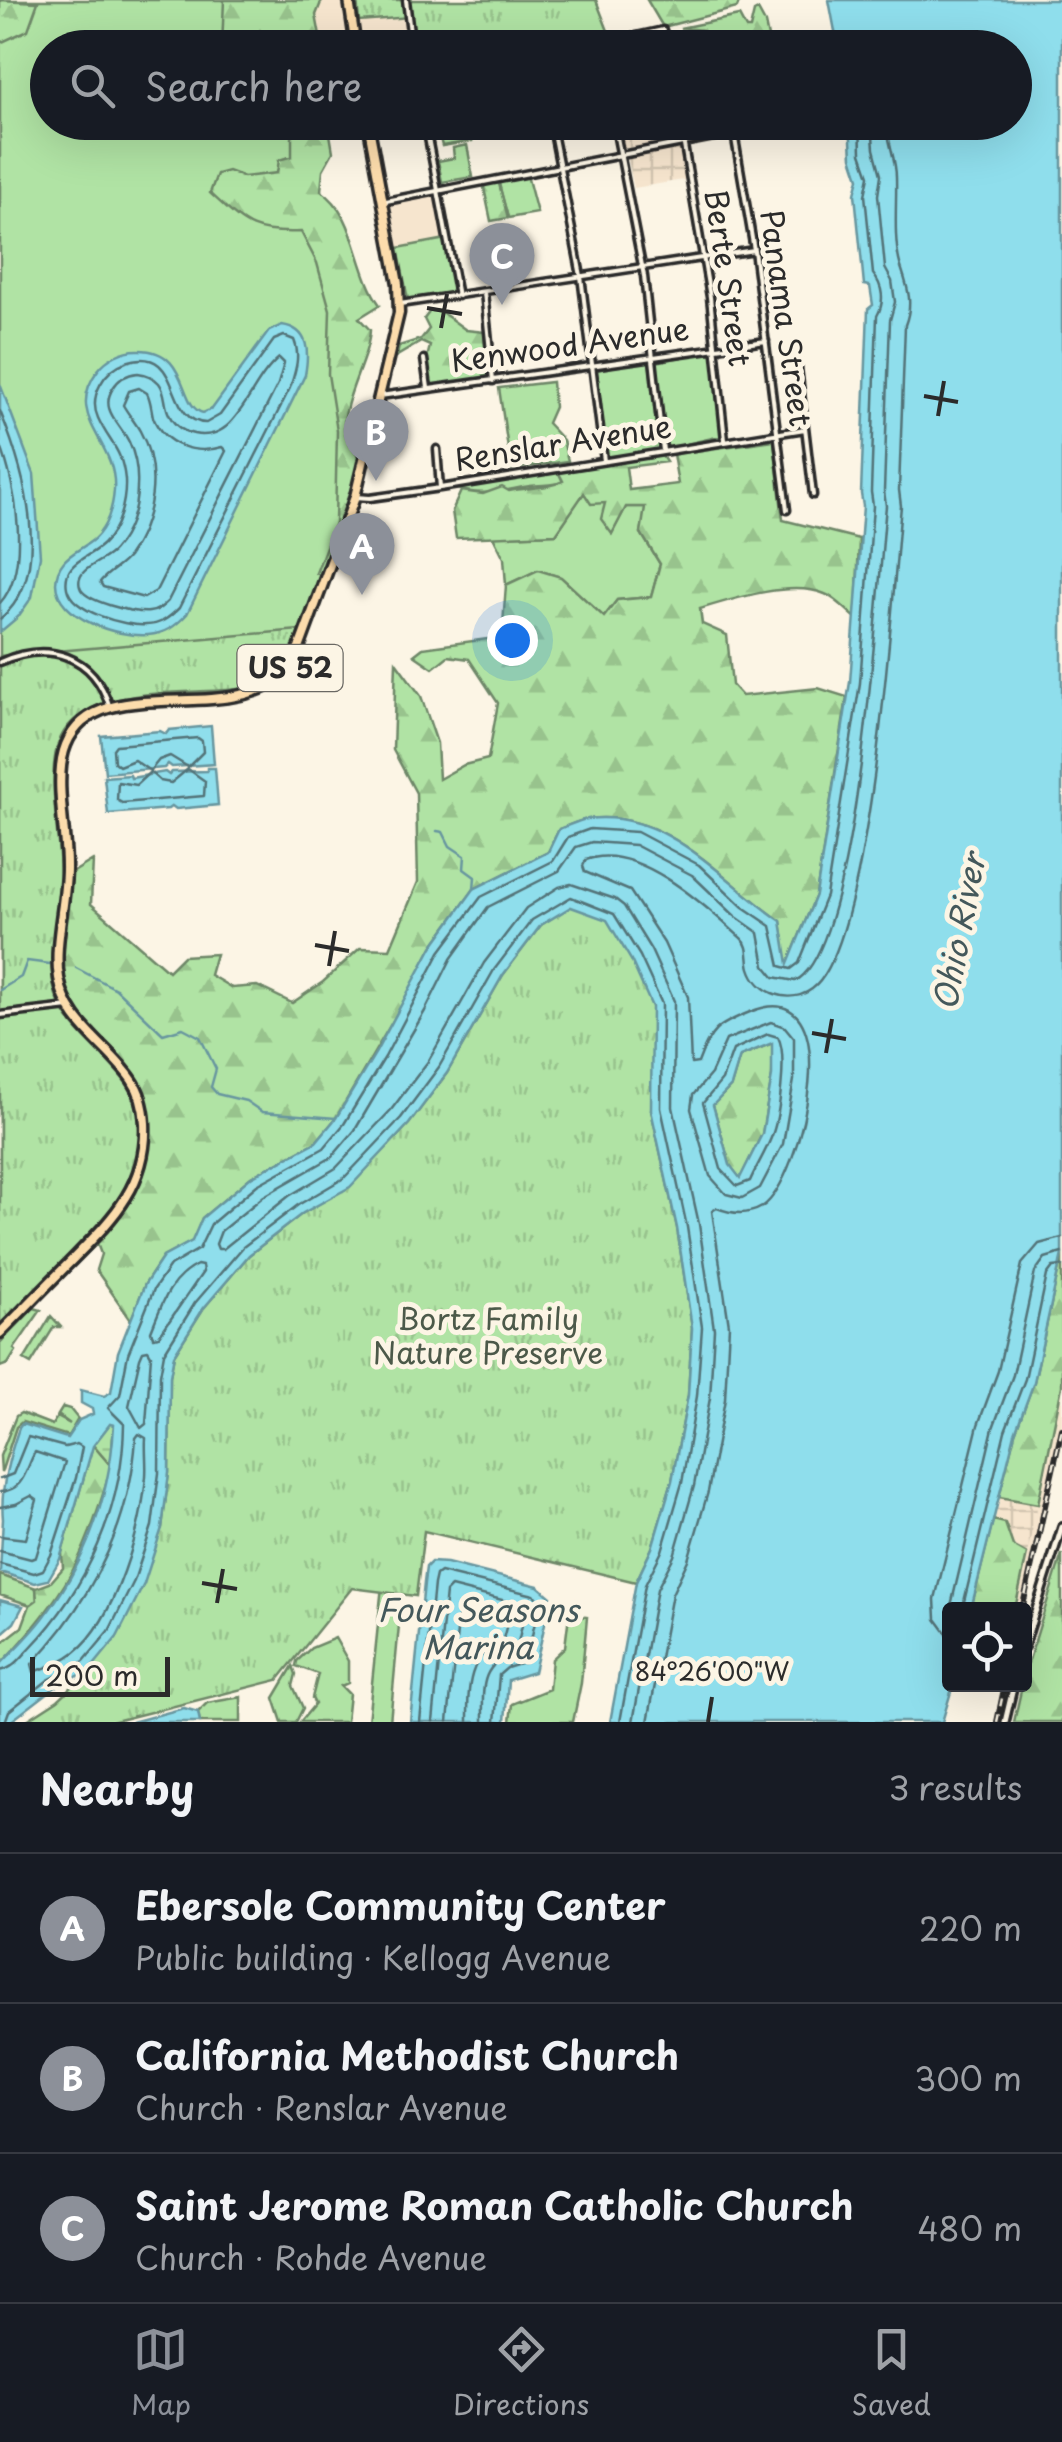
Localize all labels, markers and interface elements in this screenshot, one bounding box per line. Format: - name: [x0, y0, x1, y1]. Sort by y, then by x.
- search box: [30, 30, 1032, 140]
- text: Search here: [145, 57, 362, 114]
- icon: search: [65, 58, 120, 113]
- street label: Berte Street: [695, 186, 764, 369]
- street label: Panama Street: [750, 206, 825, 429]
- pin: C: [470, 222, 534, 305]
- street label: Kenwood Avenue: [448, 305, 692, 383]
- pin: B: [344, 398, 408, 481]
- street label: Renslar Avenue: [451, 402, 674, 481]
- pin: A: [330, 512, 394, 595]
- your location: [487, 615, 538, 666]
- road number: US 52: [238, 645, 342, 691]
- water label: Ohio River: [919, 845, 998, 1014]
- park label: Bortz Family Nature Preserve: [373, 1295, 603, 1374]
- water label: Four Seasons Marina: [377, 1585, 582, 1670]
- map controls: [942, 1602, 1032, 1692]
- button: locate: [942, 1602, 1032, 1692]
- scale bar: [30, 1652, 170, 1696]
- text: 84°26'00"W: [635, 1652, 789, 1690]
- text: 200 m: [45, 1653, 138, 1696]
- text: Nearby: [40, 1756, 194, 1819]
- text: 3 results: [888, 1763, 1022, 1811]
- text: Ebersole Community Center: [135, 1876, 666, 1933]
- text: A: [60, 1904, 85, 1952]
- text: 220 m: [919, 1904, 1022, 1952]
- text: Public building · Kellogg Avenue: [135, 1933, 611, 1981]
- text: California Methodist Church: [135, 2026, 679, 2083]
- text: B: [62, 2054, 83, 2102]
- text: 300 m: [914, 2054, 1022, 2102]
- text: Church · Renslar Avenue: [135, 2083, 508, 2131]
- text: Saint Jerome Roman Catholic Church: [135, 2176, 854, 2233]
- text: C: [60, 2204, 85, 2252]
- text: 480 m: [917, 2204, 1022, 2252]
- text: Church · Rohde Avenue: [135, 2233, 487, 2281]
- tab: Map: [131, 2322, 191, 2425]
- tab: Directions: [453, 2322, 589, 2425]
- tab: Saved: [851, 2322, 931, 2425]

